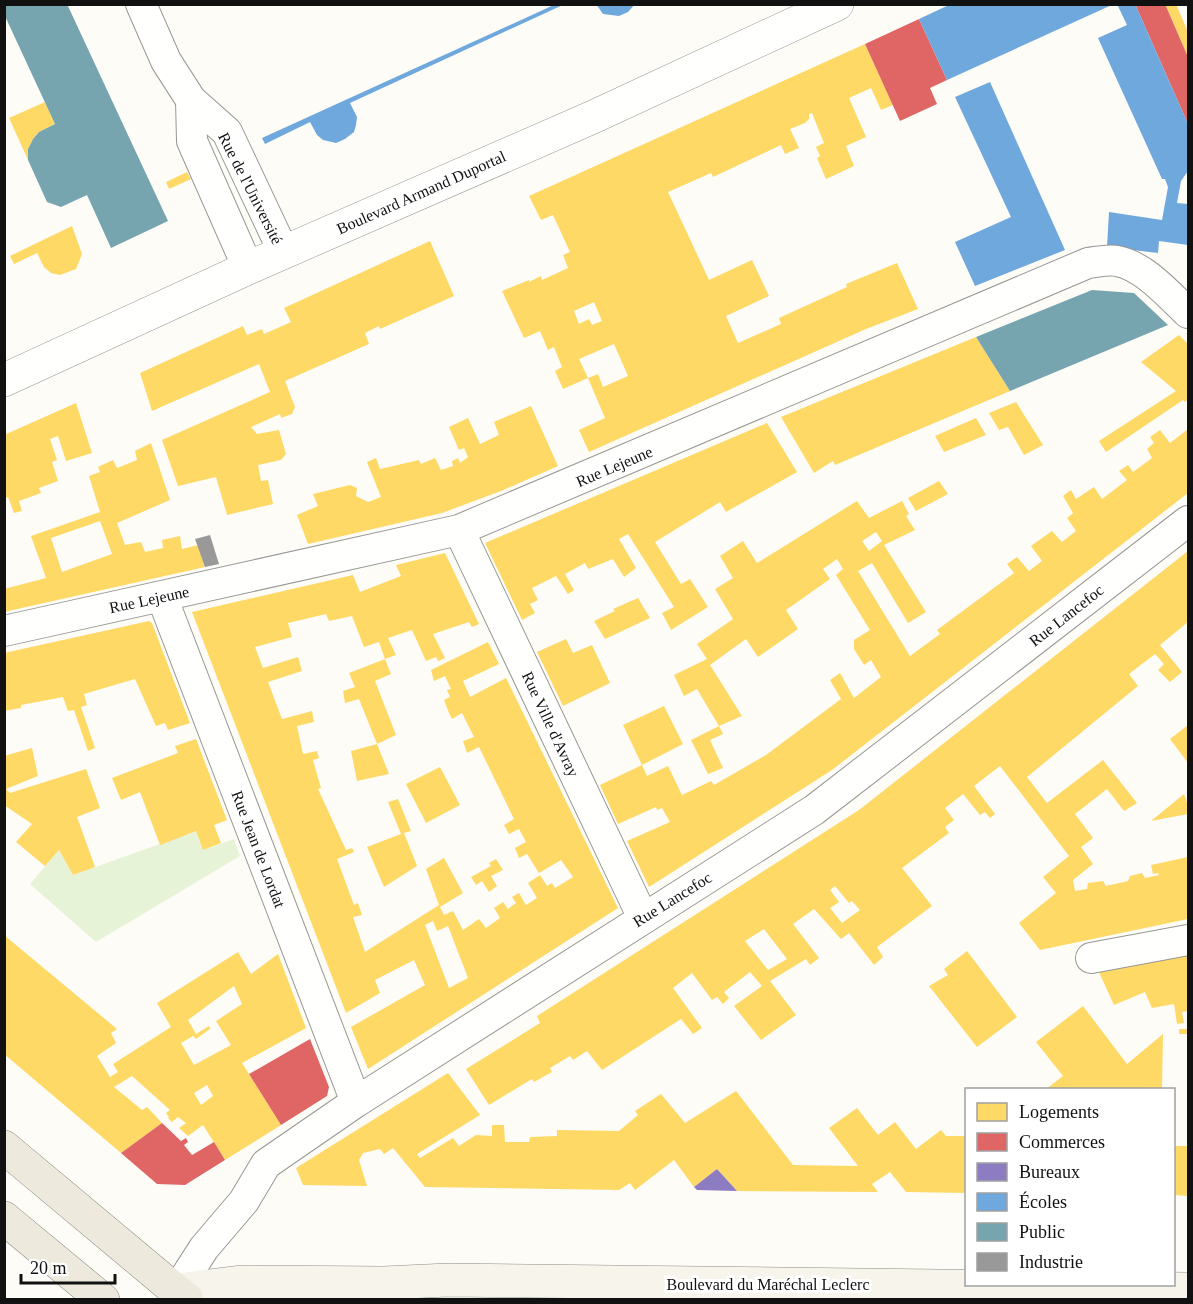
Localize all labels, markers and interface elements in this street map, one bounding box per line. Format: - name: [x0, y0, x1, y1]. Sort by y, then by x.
- street label: Rue de l'Université: [215, 130, 286, 247]
- street label: Boulevard Armand Duportal: [334, 147, 509, 238]
- street label: Rue Lejeune: [573, 443, 655, 491]
- street label: Rue Lancefoc: [1026, 581, 1107, 650]
- street label: Rue Lejeune: [108, 583, 191, 617]
- street label: Rue Ville d'Avray: [518, 669, 582, 780]
- street label: Rue Jean de Lordat: [228, 788, 289, 911]
- street label: Rue Lancefoc: [630, 869, 715, 930]
- legend: [965, 1088, 1175, 1286]
- text: Logements: [1019, 1102, 1099, 1122]
- text: Commerces: [1019, 1132, 1105, 1152]
- text: Bureaux: [1019, 1162, 1080, 1182]
- text: Écoles: [1019, 1191, 1067, 1212]
- text: Public: [1019, 1222, 1065, 1242]
- scale bar: [21, 1247, 116, 1285]
- text: Industrie: [1019, 1252, 1083, 1272]
- text: 20 m: [30, 1258, 67, 1278]
- street label: Boulevard du Maréchal Leclerc: [666, 1276, 870, 1293]

